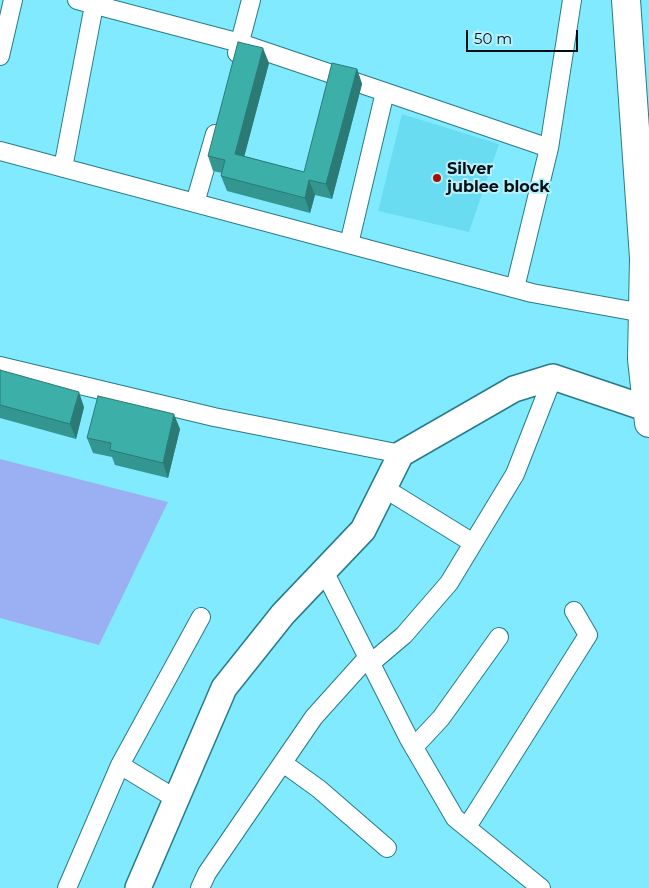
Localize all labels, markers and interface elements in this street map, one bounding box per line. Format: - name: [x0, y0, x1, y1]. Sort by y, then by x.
- scale bar: [469, 20, 582, 52]
- text: 50 m: [474, 29, 512, 48]
- place label: Silver jublee block: [447, 159, 550, 197]
- marker: Silver jublee block: [431, 172, 443, 184]

